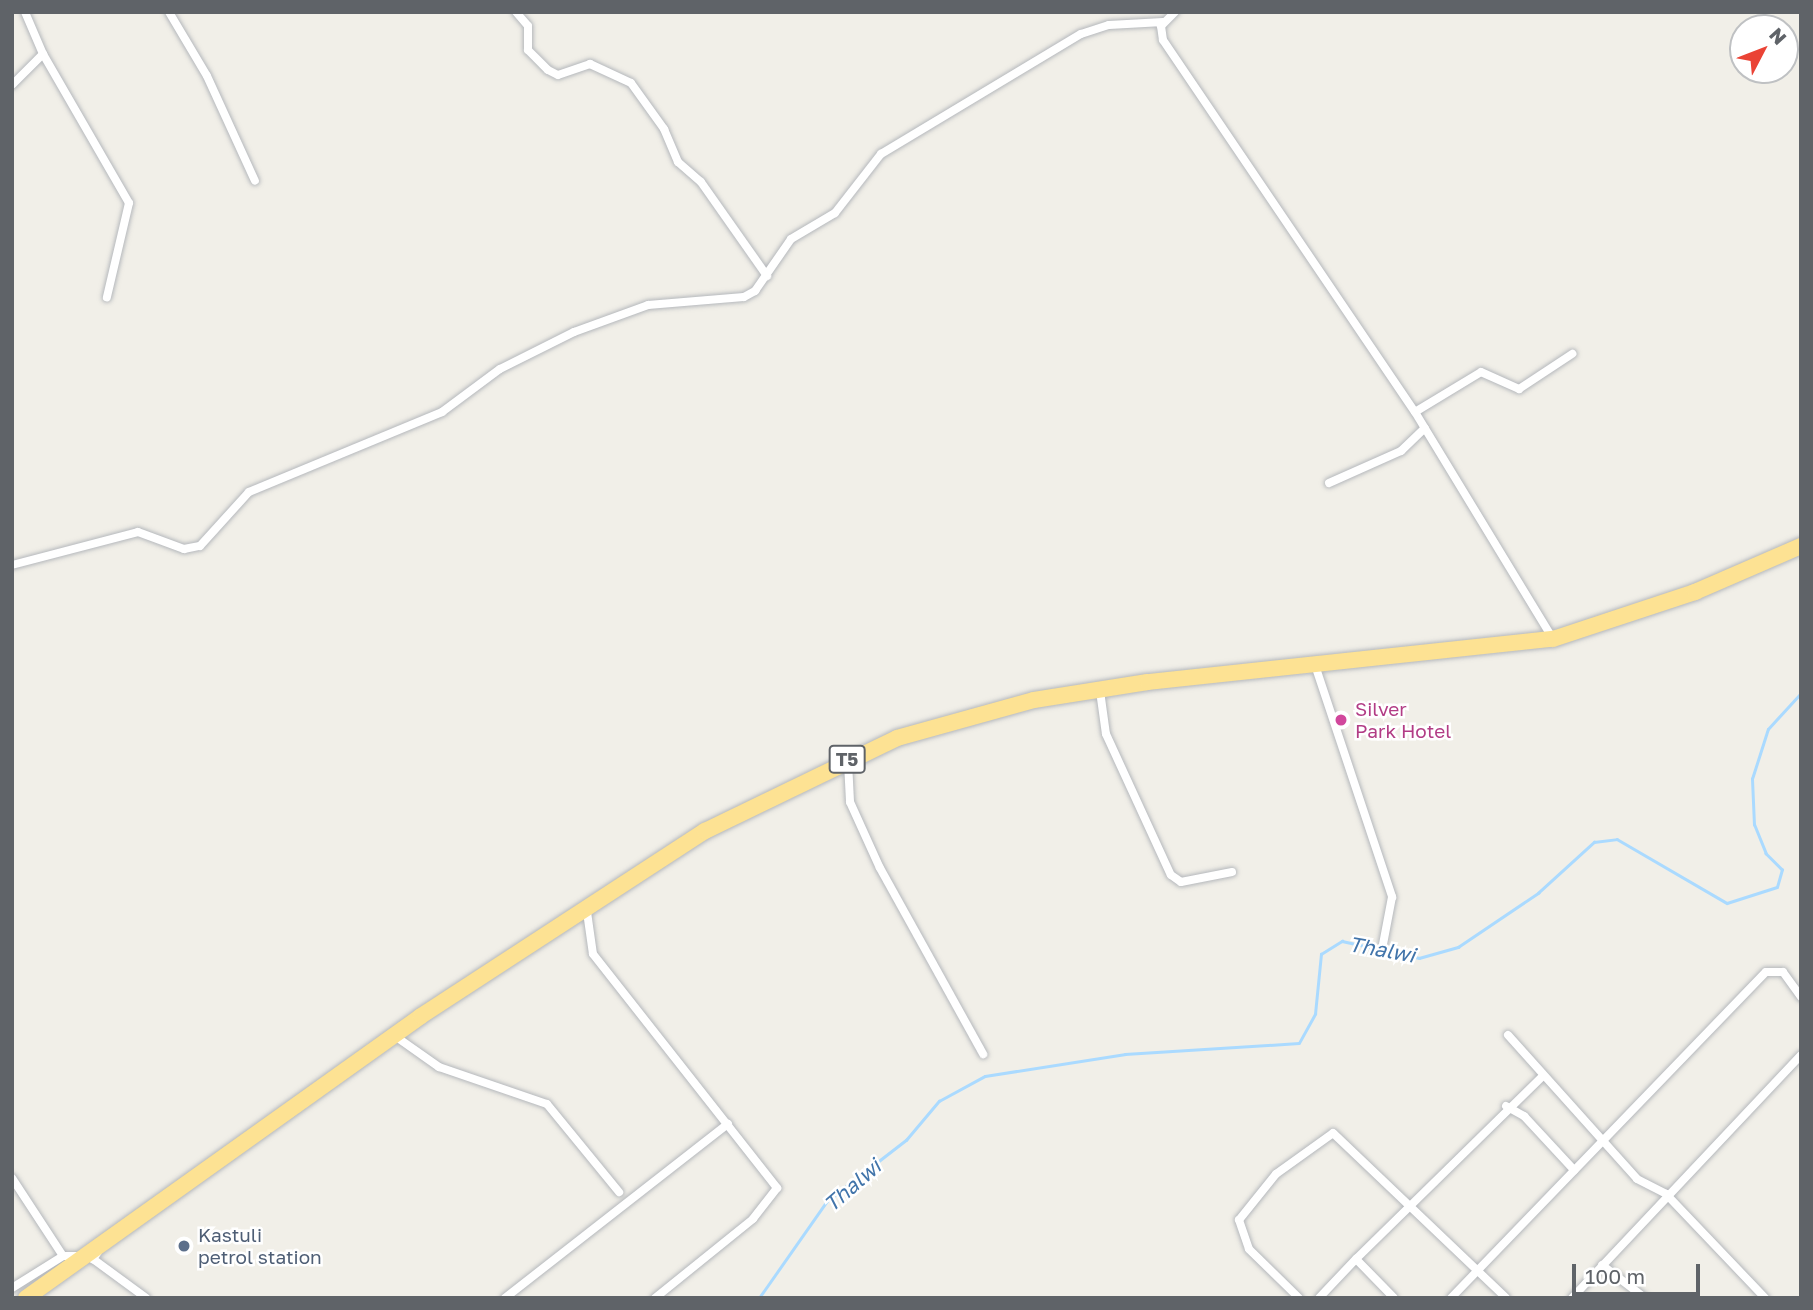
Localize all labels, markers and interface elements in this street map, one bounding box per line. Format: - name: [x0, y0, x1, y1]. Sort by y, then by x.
- north arrow: [1729, 14, 1799, 84]
- text: N: [1765, 23, 1792, 49]
- place label: Silver Park Hotel: [1355, 698, 1451, 742]
- marker: Silver Park Hotel: [1333, 712, 1349, 728]
- road number: T5: [828, 744, 866, 774]
- water label: Thalwi: [1347, 931, 1417, 967]
- water label: Thalwi: [818, 1154, 886, 1216]
- place label: Kastuli petrol station: [198, 1224, 322, 1268]
- marker: Kastuli petrol station: [176, 1238, 192, 1254]
- scale bar: [1575, 1250, 1703, 1294]
- text: 100 m: [1585, 1263, 1645, 1289]

